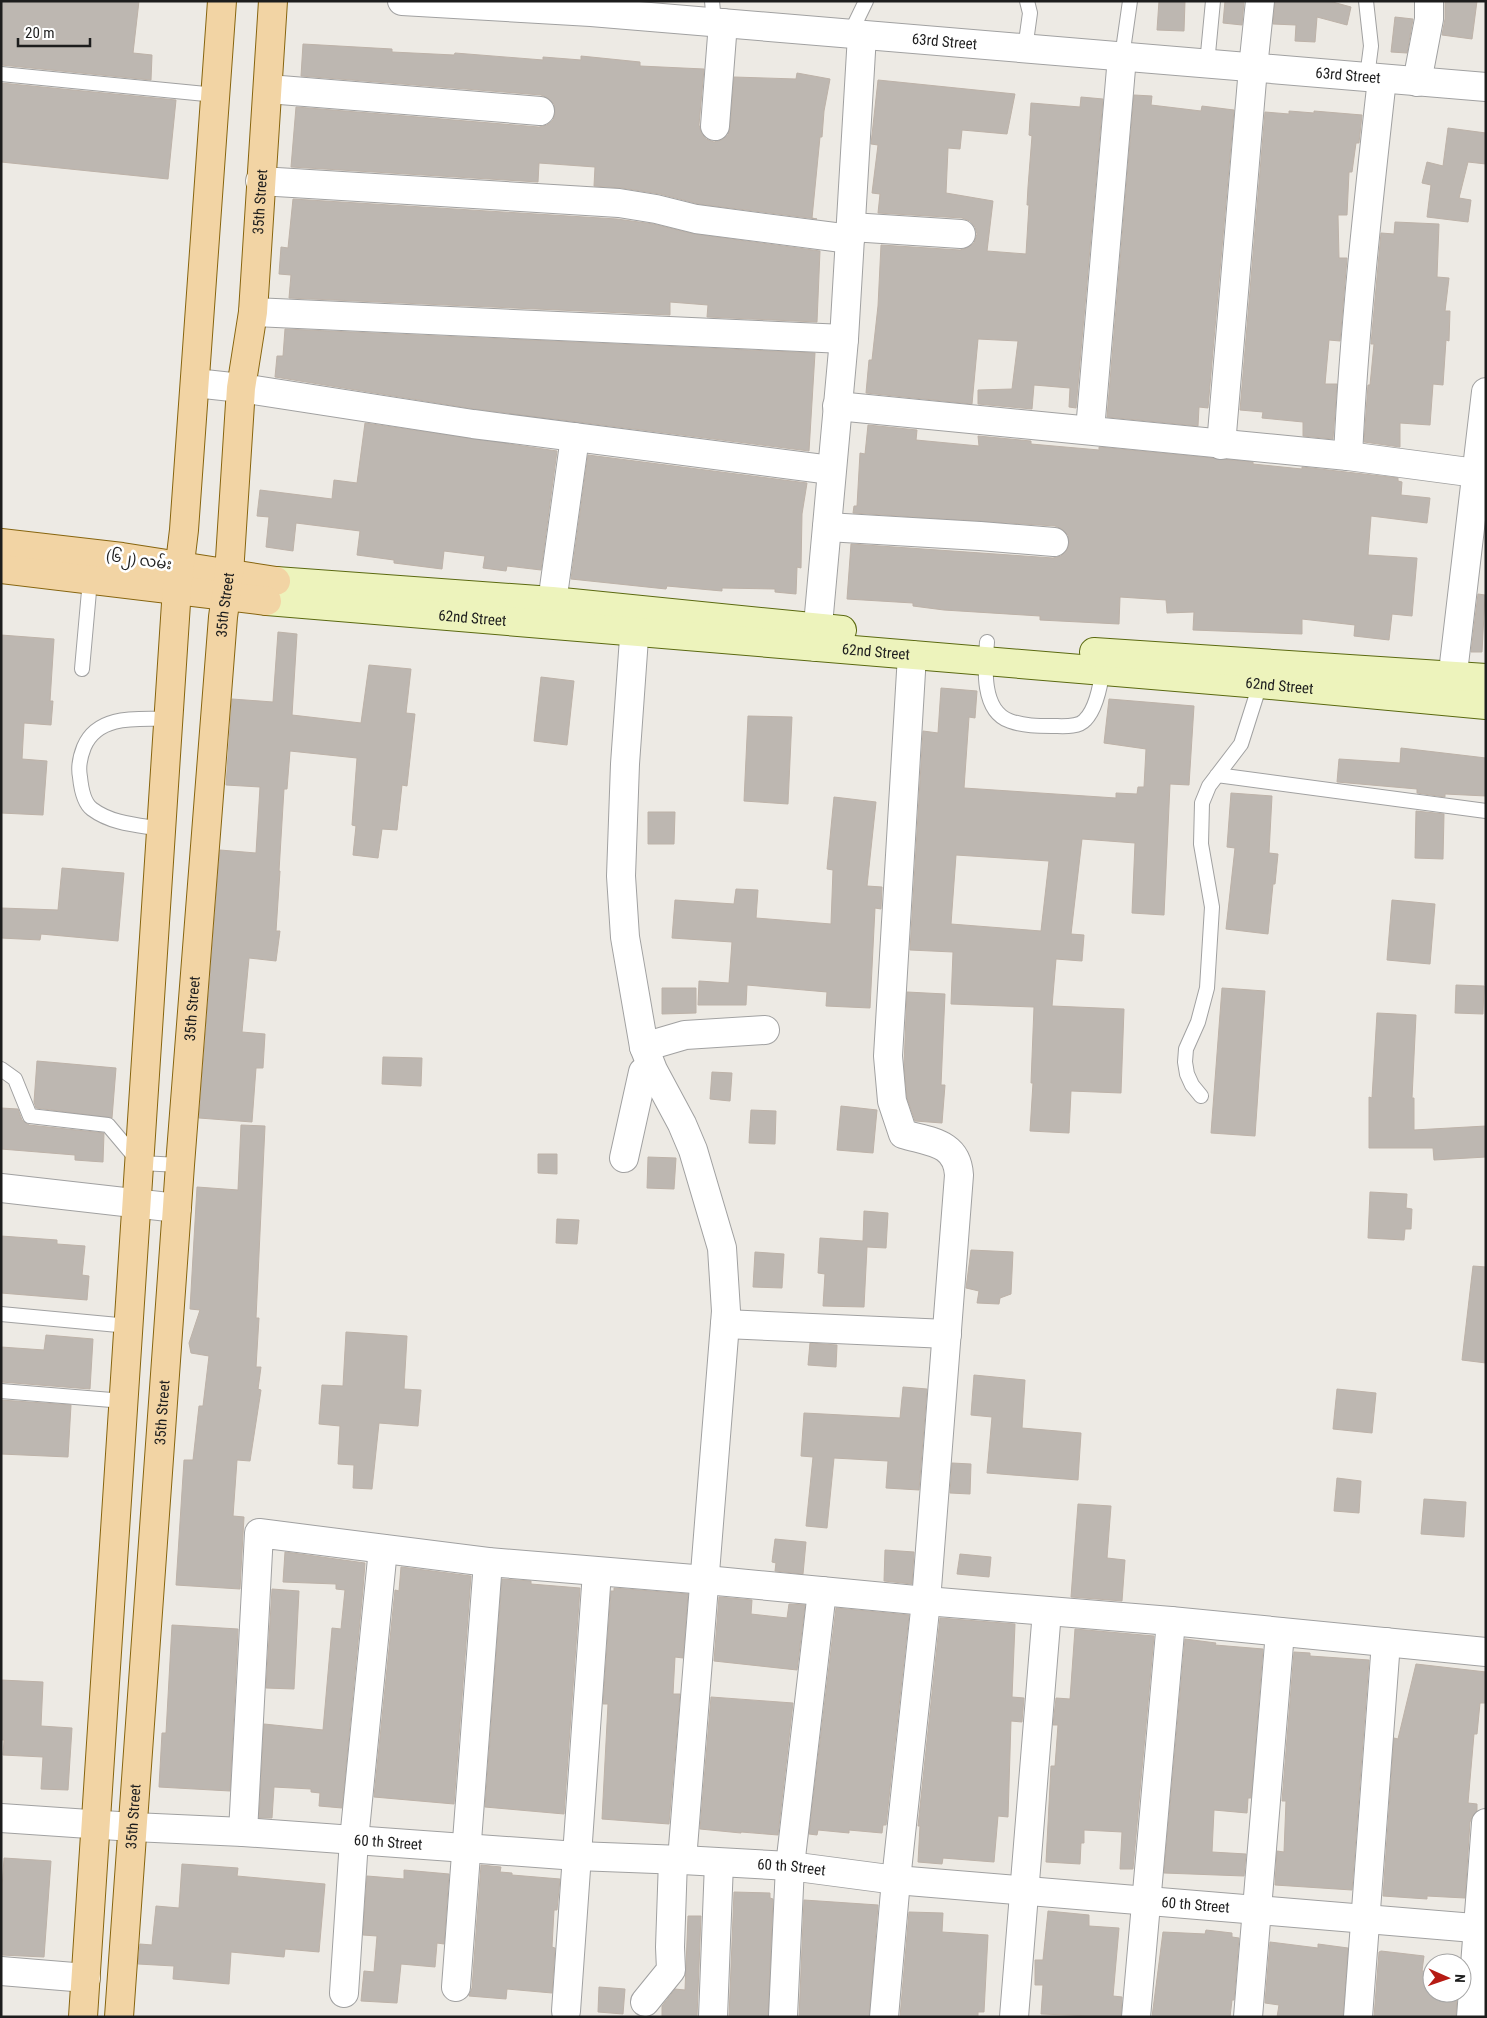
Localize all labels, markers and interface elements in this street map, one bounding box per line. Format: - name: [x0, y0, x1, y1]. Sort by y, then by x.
- scale bar: [18, 15, 90, 47]
- text: 20 m: [25, 24, 55, 42]
- street label: 63rd Street: [911, 30, 978, 53]
- street label: 63rd Street: [1315, 64, 1381, 87]
- street label: 35th Street: [249, 169, 271, 235]
- street label: (၆၂) လမ်း: [105, 545, 173, 576]
- street label: 35th Street: [212, 571, 238, 638]
- street label: 62nd Street: [438, 606, 507, 630]
- street label: 62nd Street: [841, 640, 911, 664]
- street label: 62nd Street: [1245, 674, 1314, 698]
- street label: 35th Street: [181, 975, 204, 1042]
- street label: 35th Street: [151, 1379, 174, 1446]
- street label: 35th Street: [122, 1783, 145, 1850]
- street label: 60 th Street: [353, 1831, 423, 1854]
- street label: 60 th Street: [757, 1855, 827, 1880]
- street label: 60 th Street: [1161, 1893, 1230, 1917]
- north arrow: [1422, 1953, 1472, 2003]
- text: N: [1452, 1974, 1468, 1983]

